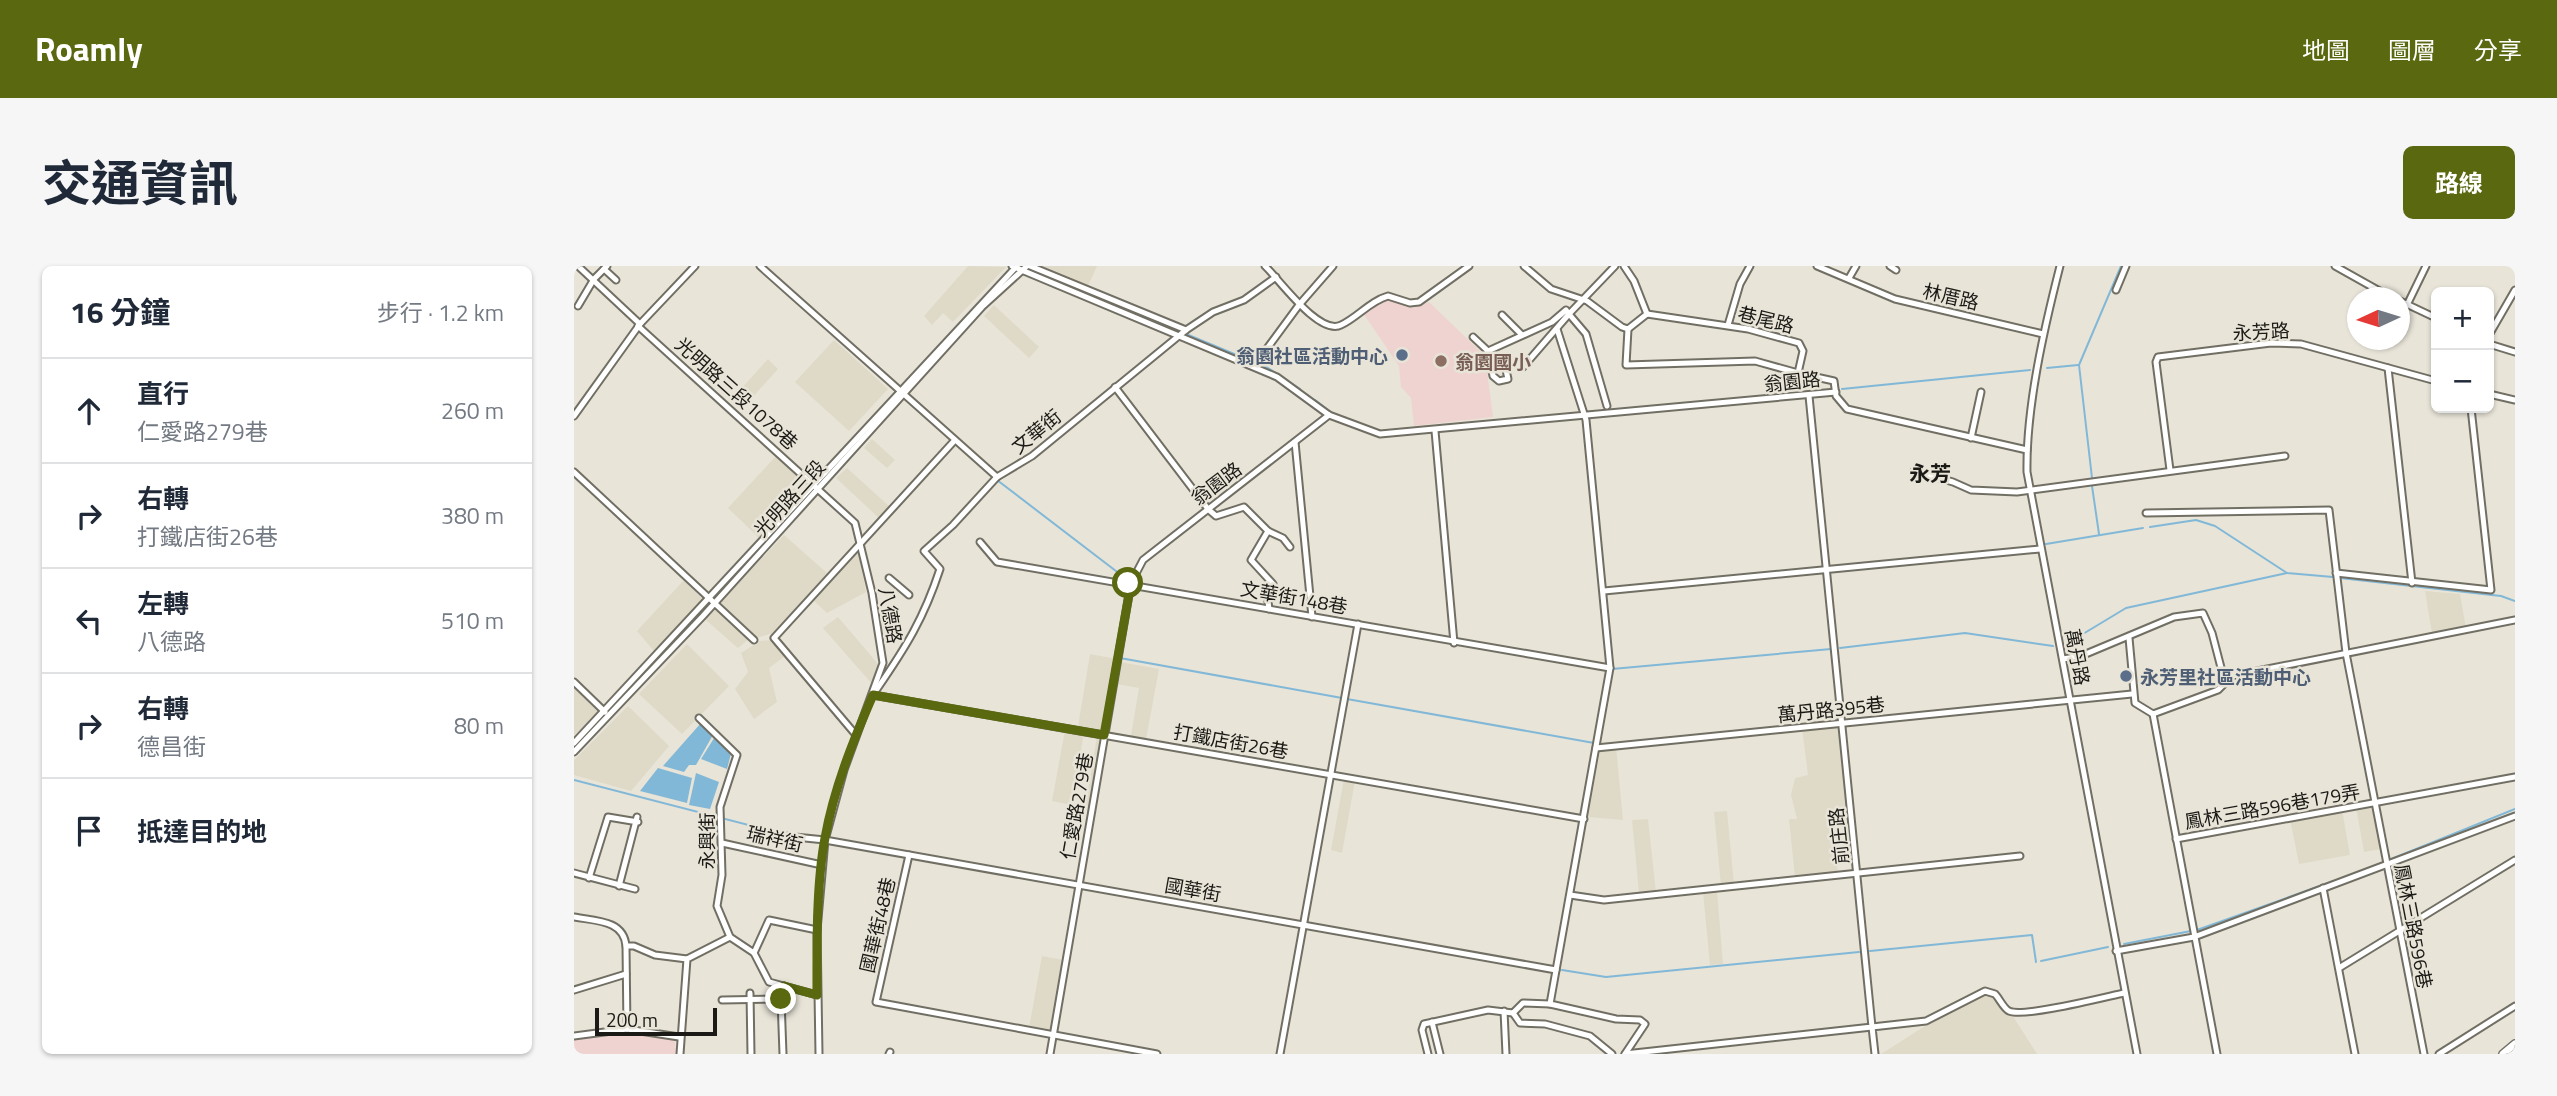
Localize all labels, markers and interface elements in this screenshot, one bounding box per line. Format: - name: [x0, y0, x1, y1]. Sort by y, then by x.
- text: Roamly: [35, 24, 143, 74]
- text: 地圖: [2302, 32, 2350, 68]
- text: 圖層: [2388, 32, 2436, 68]
- text: 分享: [2474, 32, 2522, 68]
- text: 交通資訊: [42, 145, 238, 220]
- button: 路線: [2403, 146, 2515, 219]
- street label: 林厝路: [1920, 275, 1982, 317]
- north arrow: [2347, 287, 2410, 350]
- map controls: [2431, 287, 2494, 413]
- button: +: [2431, 287, 2494, 350]
- text: 16 分鐘: [70, 289, 170, 335]
- text: 步行 · 1.2 km: [377, 295, 504, 330]
- street label: 巷尾路: [1735, 298, 1797, 340]
- street label: 永芳路: [2232, 315, 2290, 347]
- street label: 光明路三段1078巷: [669, 330, 805, 456]
- place label: 翁園社區活動中心: [1236, 341, 1388, 370]
- marker: 翁園社區活動中心: [1394, 347, 1410, 363]
- place label: 翁園國小: [1455, 347, 1531, 376]
- button: −: [2431, 350, 2494, 413]
- marker: 翁園國小: [1433, 353, 1449, 369]
- street label: 翁園路: [1762, 364, 1822, 398]
- text: 直行: [137, 374, 189, 413]
- icon: ahead: [70, 392, 108, 430]
- text: 260 m: [441, 393, 504, 428]
- street label: 文華街: [1005, 402, 1067, 460]
- text: 仁愛路279巷: [137, 414, 268, 449]
- street label: 光明路三段: [746, 453, 832, 543]
- street label: 翁園路: [1185, 454, 1247, 512]
- district label: 永芳: [1909, 457, 1951, 489]
- text: 右轉: [137, 479, 189, 518]
- icon: right: [70, 497, 108, 535]
- text: 380 m: [441, 498, 504, 533]
- text: 打鐵店街26巷: [137, 519, 278, 554]
- route start: [1112, 567, 1143, 598]
- street label: 文華街148巷: [1238, 573, 1350, 621]
- text: 左轉: [137, 584, 189, 623]
- street label: 八德路: [872, 584, 910, 646]
- icon: left: [70, 602, 108, 640]
- text: 510 m: [441, 603, 504, 638]
- text: 八德路: [137, 624, 206, 659]
- street label: 萬丹路: [2058, 626, 2098, 688]
- place label: 永芳里社區活動中心: [2140, 662, 2311, 691]
- marker: 永芳里社區活動中心: [2118, 668, 2134, 684]
- text: 右轉: [137, 689, 189, 728]
- street label: 萬丹路395巷: [1776, 689, 1886, 729]
- icon: right: [70, 707, 108, 745]
- text: 80 m: [454, 708, 504, 743]
- street label: 打鐵店街26巷: [1171, 717, 1291, 765]
- text: 德昌街: [137, 729, 206, 764]
- street label: 仁愛路279巷: [1052, 750, 1100, 862]
- street label: 鳳林三路596巷179弄: [2182, 776, 2362, 836]
- street label: 前庄路: [1821, 806, 1855, 866]
- icon: arrive: [70, 812, 108, 850]
- text: 抵達目的地: [137, 812, 267, 851]
- street label: 永興街: [692, 812, 721, 870]
- street label: 瑞祥街: [744, 817, 806, 859]
- street label: 鳳林三路596巷: [2388, 861, 2440, 991]
- street label: 國華街: [1162, 870, 1224, 908]
- street label: 國華街48巷: [852, 874, 902, 976]
- route end: [765, 983, 796, 1014]
- scale bar: [595, 1005, 718, 1037]
- text: 200 m: [606, 1005, 658, 1034]

